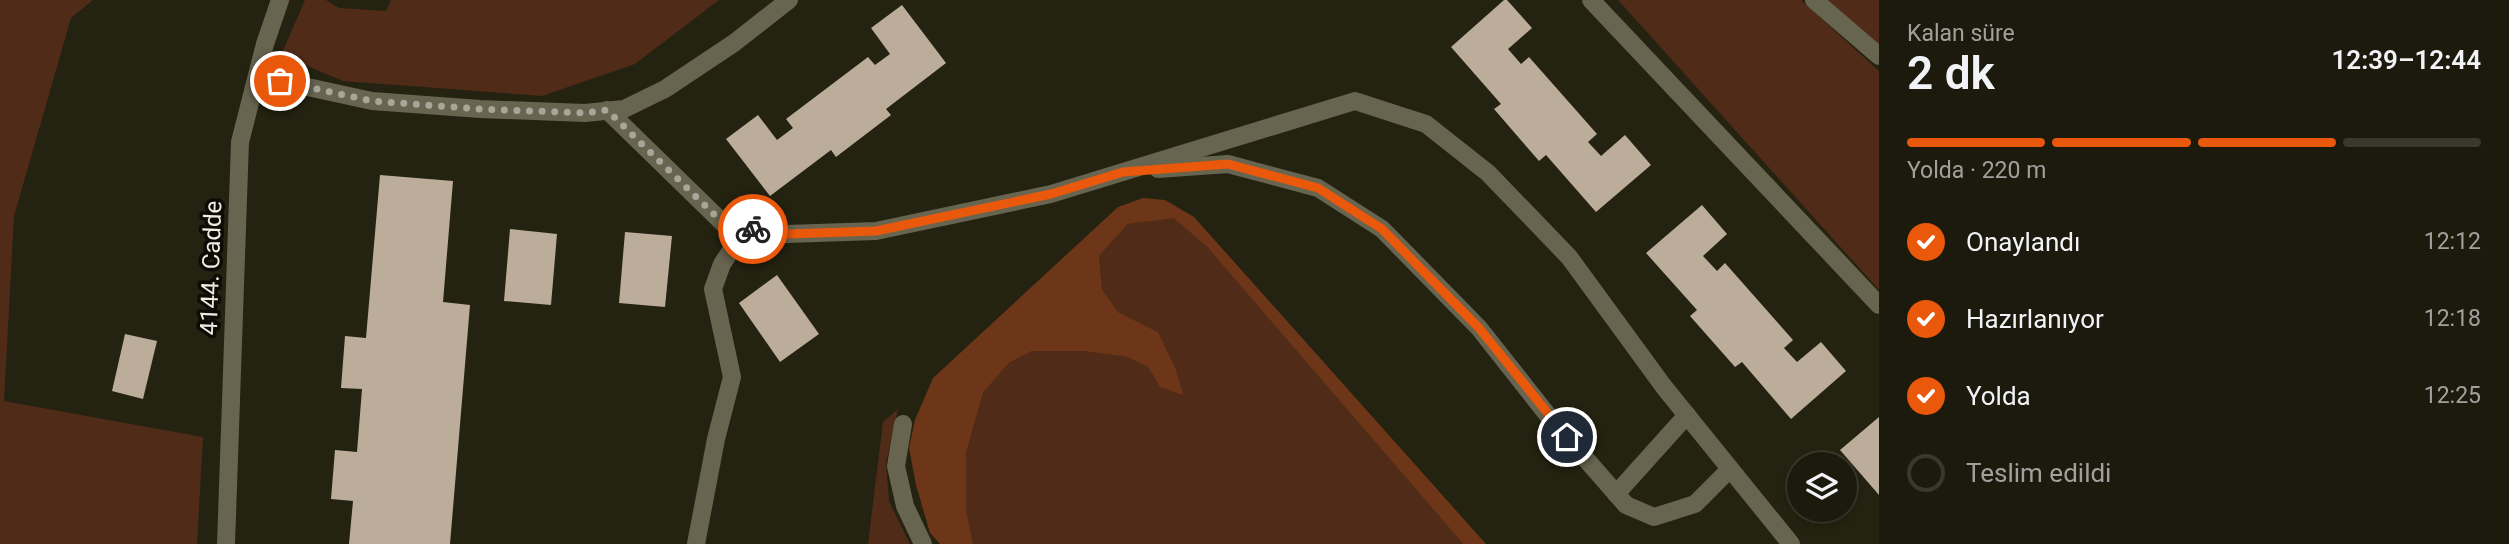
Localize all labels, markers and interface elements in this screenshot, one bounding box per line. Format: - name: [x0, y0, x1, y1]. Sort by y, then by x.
- text: Kalan süre: [1907, 20, 2015, 47]
- text: 12:39–12:44: [2331, 45, 2481, 75]
- text: 2 dk: [1907, 46, 1995, 100]
- pin: [250, 51, 310, 111]
- icon: bag: [261, 62, 299, 100]
- text: Yolda · 220 m: [1907, 157, 2046, 184]
- courier: [718, 194, 788, 264]
- street label: 4144. Cadde: [195, 200, 227, 336]
- icon: bike: [734, 210, 772, 248]
- icon: check: [1907, 223, 1945, 261]
- text: Onaylandı: [1966, 227, 2080, 257]
- text: 12:12: [2424, 228, 2481, 255]
- icon: check: [1907, 300, 1945, 338]
- text: Hazırlanıyor: [1966, 304, 2104, 334]
- text: 12:18: [2424, 305, 2481, 332]
- icon: check: [1907, 377, 1945, 415]
- text: Yolda: [1966, 381, 2031, 411]
- text: 12:25: [2424, 382, 2481, 409]
- pin: [1537, 407, 1597, 467]
- icon: home: [1548, 418, 1586, 456]
- map controls: [1787, 452, 1857, 522]
- button: layers: [1787, 452, 1857, 522]
- text: Teslim edildi: [1966, 458, 2111, 488]

